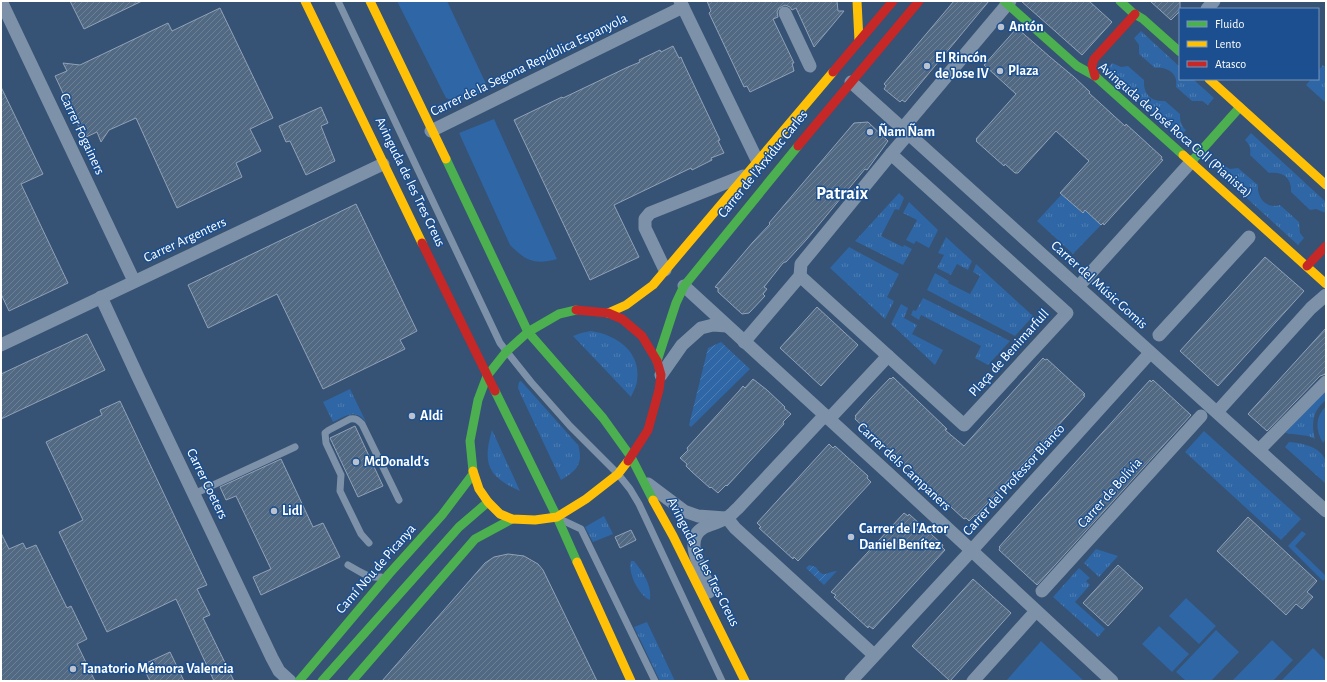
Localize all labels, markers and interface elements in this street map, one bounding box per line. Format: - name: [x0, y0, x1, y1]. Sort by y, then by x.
- legend: [1179, 8, 1319, 80]
- street label: Carrer de la Segona República Espanyola: [428, 11, 630, 119]
- text: Fluido: [1215, 18, 1244, 30]
- place label: Antón: [1009, 20, 1044, 34]
- marker: Antón: [996, 22, 1006, 32]
- text: Lento: [1215, 38, 1241, 50]
- place label: El Rincón de Jose IV: [935, 51, 990, 81]
- text: Atasco: [1215, 58, 1246, 70]
- street label: Avinguda de José Roca Coll (Pianista): [1095, 60, 1255, 200]
- marker: El Rincón de Jose IV: [922, 61, 932, 71]
- place label: Plaza: [1008, 64, 1039, 78]
- marker: Plaza: [995, 66, 1005, 76]
- street label: Carrer Fogainers: [57, 91, 107, 177]
- street label: Carrer de l'Arxiduc Carles: [715, 107, 811, 221]
- street label: Avinguda de les Tres Creus: [372, 115, 448, 249]
- place label: Ñam Ñam: [878, 123, 935, 139]
- marker: Ñam Ñam: [865, 127, 875, 137]
- district label: Patraix: [816, 185, 869, 203]
- street label: Carrer Argenters: [142, 215, 228, 265]
- street label: Carrer del Músic Gomis: [1048, 238, 1150, 332]
- street label: Plaça de Benimarfull: [966, 307, 1052, 399]
- place label: Aldi: [420, 409, 443, 423]
- marker: Aldi: [407, 411, 417, 421]
- street label: Carrer dels Campaners: [855, 420, 953, 514]
- street label: Carrer del Professor Blanco: [960, 421, 1068, 538]
- street label: Carrer Coeters: [184, 446, 230, 522]
- place label: McDonald's: [364, 455, 429, 469]
- street label: Carrer de Bolívia: [1075, 455, 1145, 531]
- marker: McDonald's: [351, 457, 361, 467]
- street label: Avinguda de les Tres Creus: [664, 495, 742, 629]
- place label: Lidl: [282, 504, 303, 518]
- marker: Lidl: [269, 506, 279, 516]
- street label: Camí Nou de Picanya: [333, 521, 419, 616]
- place label: Carrer de l'Actor Daniel Benítez: [859, 522, 948, 552]
- marker: Carrer de l'Actor Daniel Benítez: [846, 532, 856, 542]
- place label: Tanatorio Mémora Valencia: [81, 662, 234, 676]
- marker: Tanatorio Mémora Valencia: [68, 664, 78, 674]

